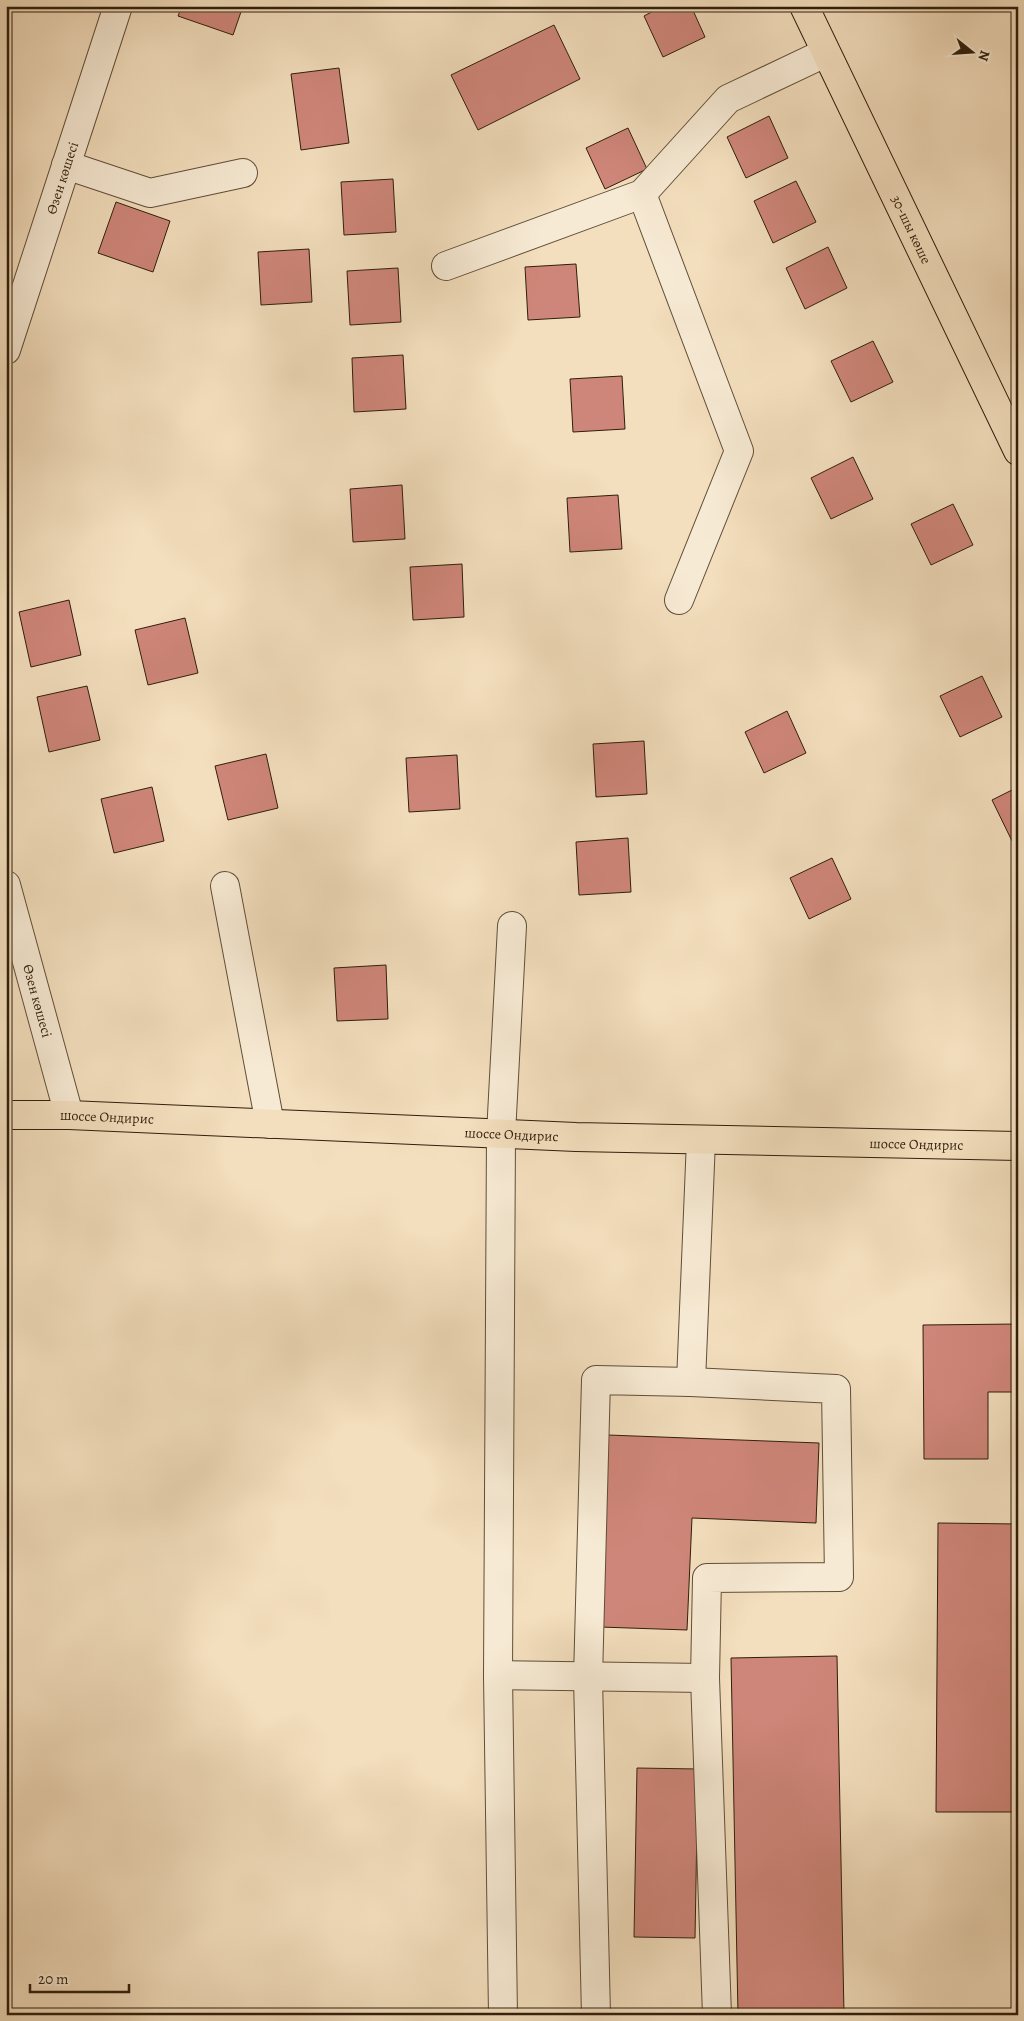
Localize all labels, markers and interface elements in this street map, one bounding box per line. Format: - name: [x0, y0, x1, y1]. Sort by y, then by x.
- north arrow: [946, 28, 996, 78]
- text: N: [973, 48, 995, 63]
- street label: Өзен көшесі: [41, 139, 83, 217]
- street label: 30-шы көше: [887, 192, 936, 267]
- street label: Өзен көшесі: [19, 962, 57, 1039]
- street label: шоссе Ондирис: [60, 1106, 154, 1128]
- street label: шоссе Ондирис: [464, 1123, 559, 1146]
- street label: шоссе Ондирис: [869, 1133, 964, 1154]
- scale bar: [30, 1961, 129, 1993]
- text: 20 m: [38, 1969, 69, 1989]

